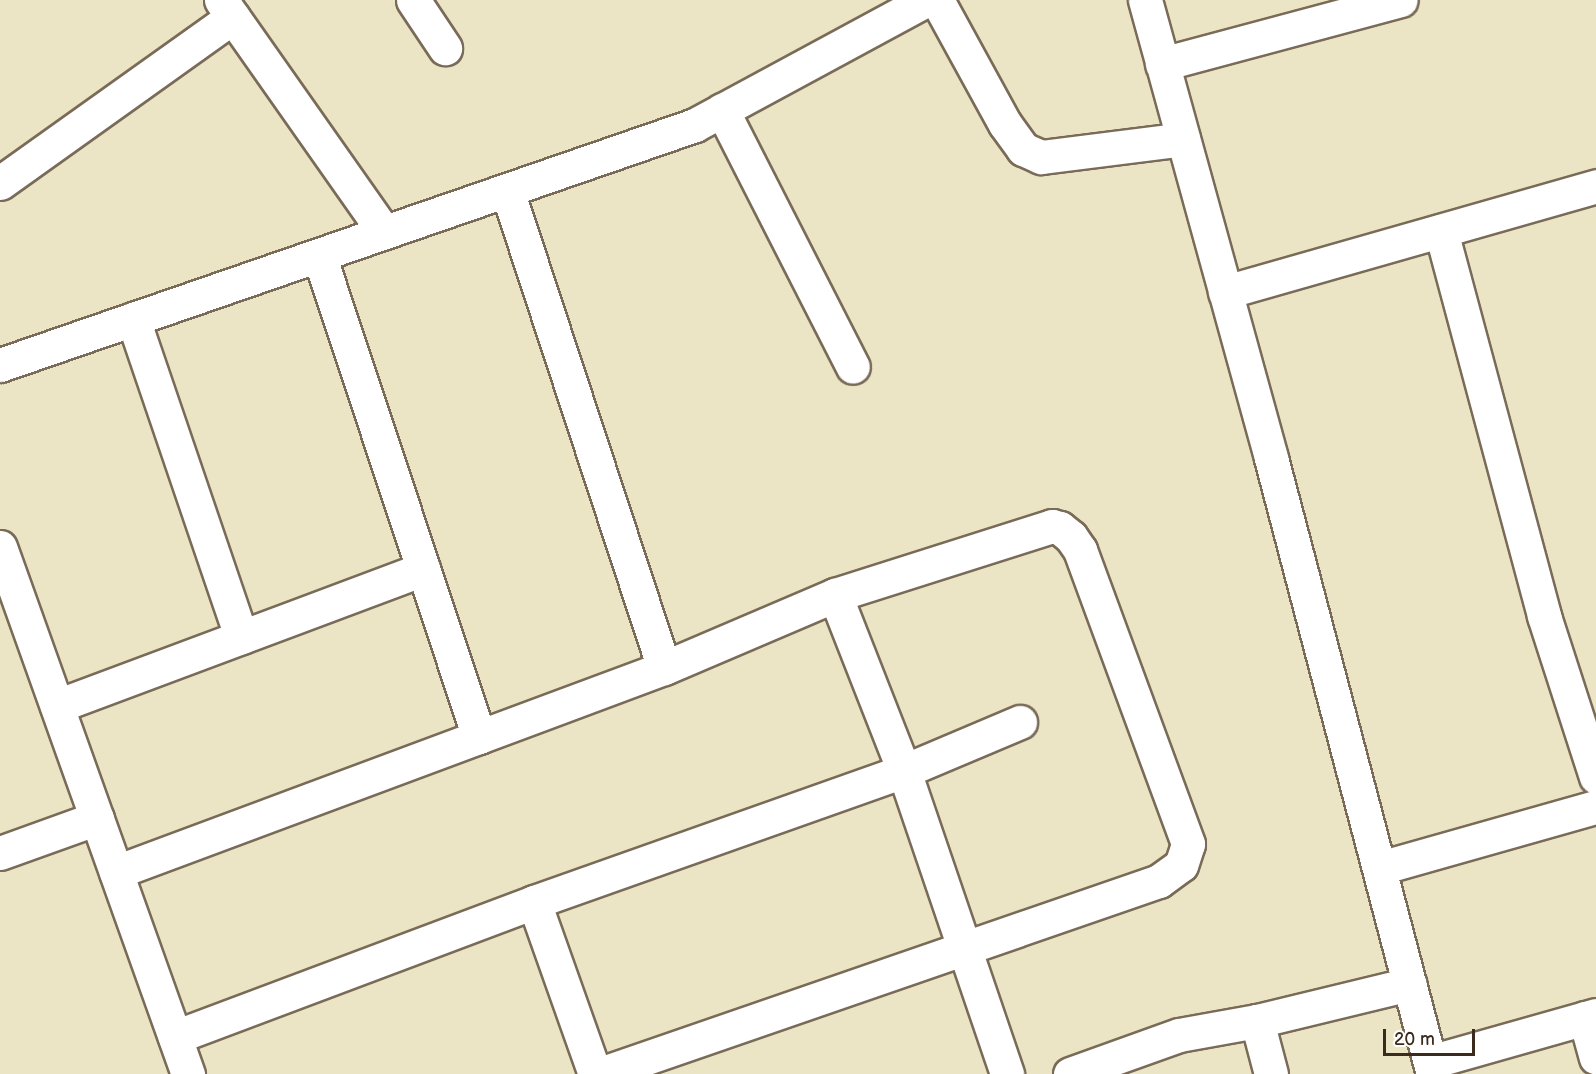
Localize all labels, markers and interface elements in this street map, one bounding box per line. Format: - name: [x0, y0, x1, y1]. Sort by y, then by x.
- scale bar: [1386, 1017, 1478, 1055]
- text: 20 m: [1394, 1029, 1435, 1050]

